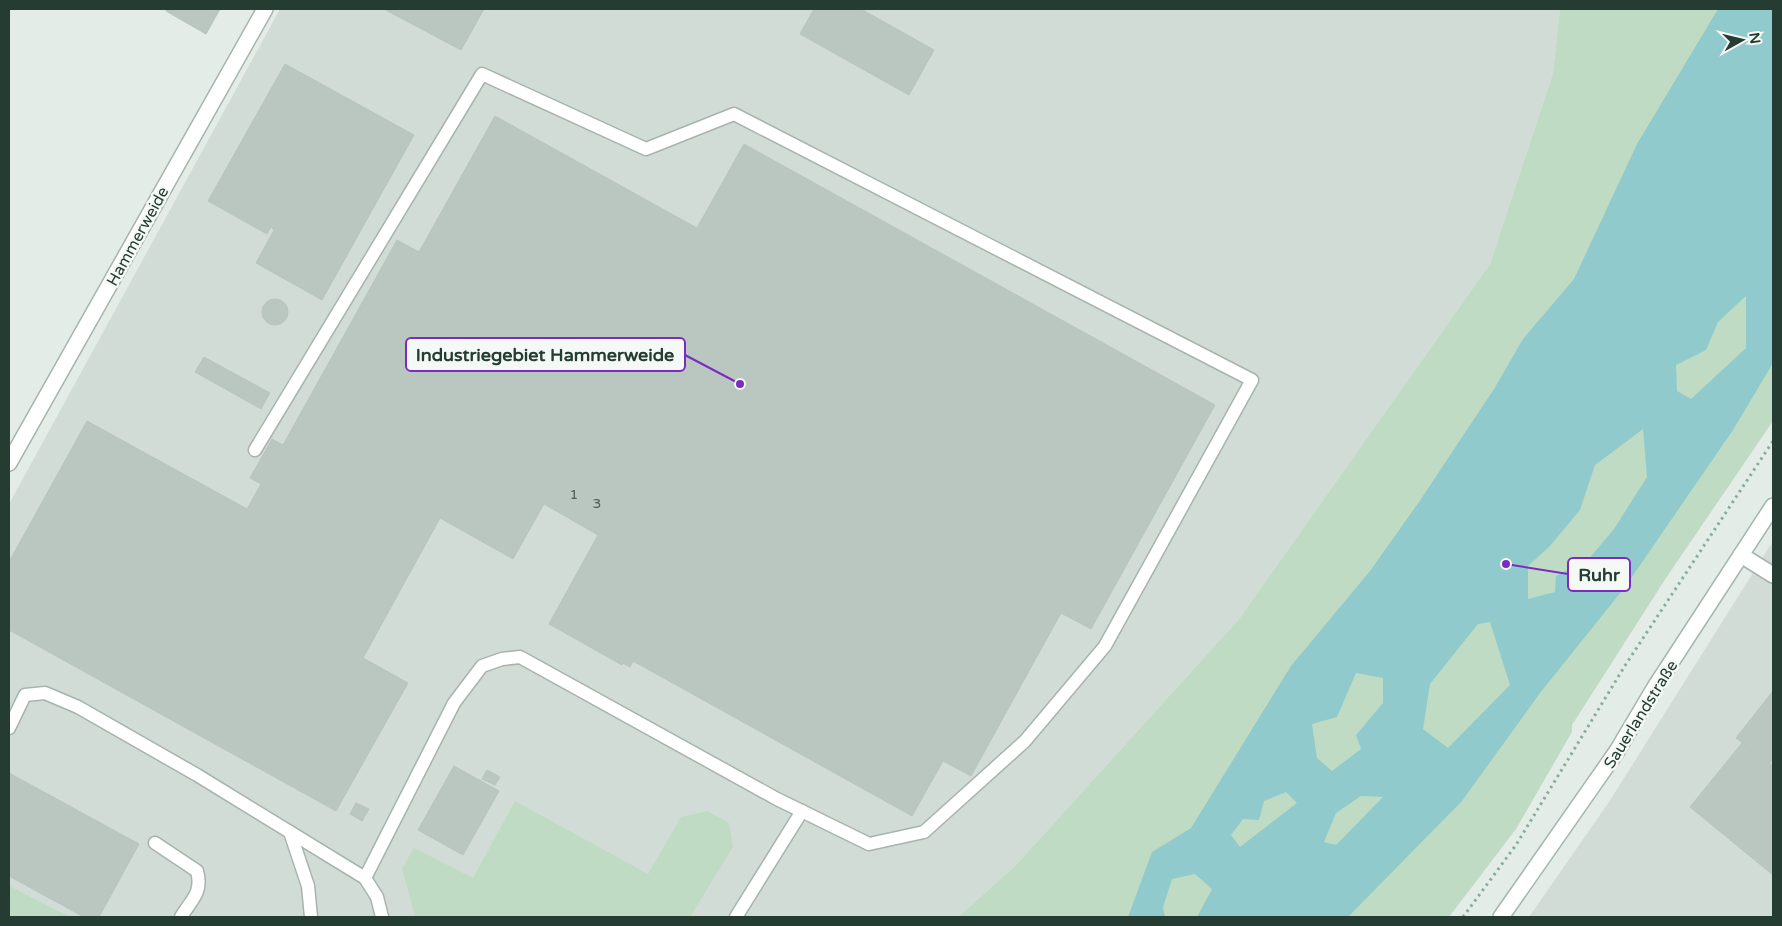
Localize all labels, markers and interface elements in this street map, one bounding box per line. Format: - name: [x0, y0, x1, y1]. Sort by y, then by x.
- north arrow: [1717, 15, 1767, 65]
- text: N: [1745, 32, 1764, 45]
- street label: Hammerweide: [102, 183, 173, 290]
- callout: Industriegebiet Hammerweide: [406, 338, 685, 371]
- text: Industriegebiet Hammerweide: [416, 344, 674, 366]
- house number: 1: [570, 486, 578, 503]
- house number: 3: [593, 495, 601, 512]
- callout: Ruhr: [1568, 558, 1630, 591]
- text: Ruhr: [1578, 564, 1621, 586]
- street label: Sauerlandstraße: [1599, 657, 1682, 772]

